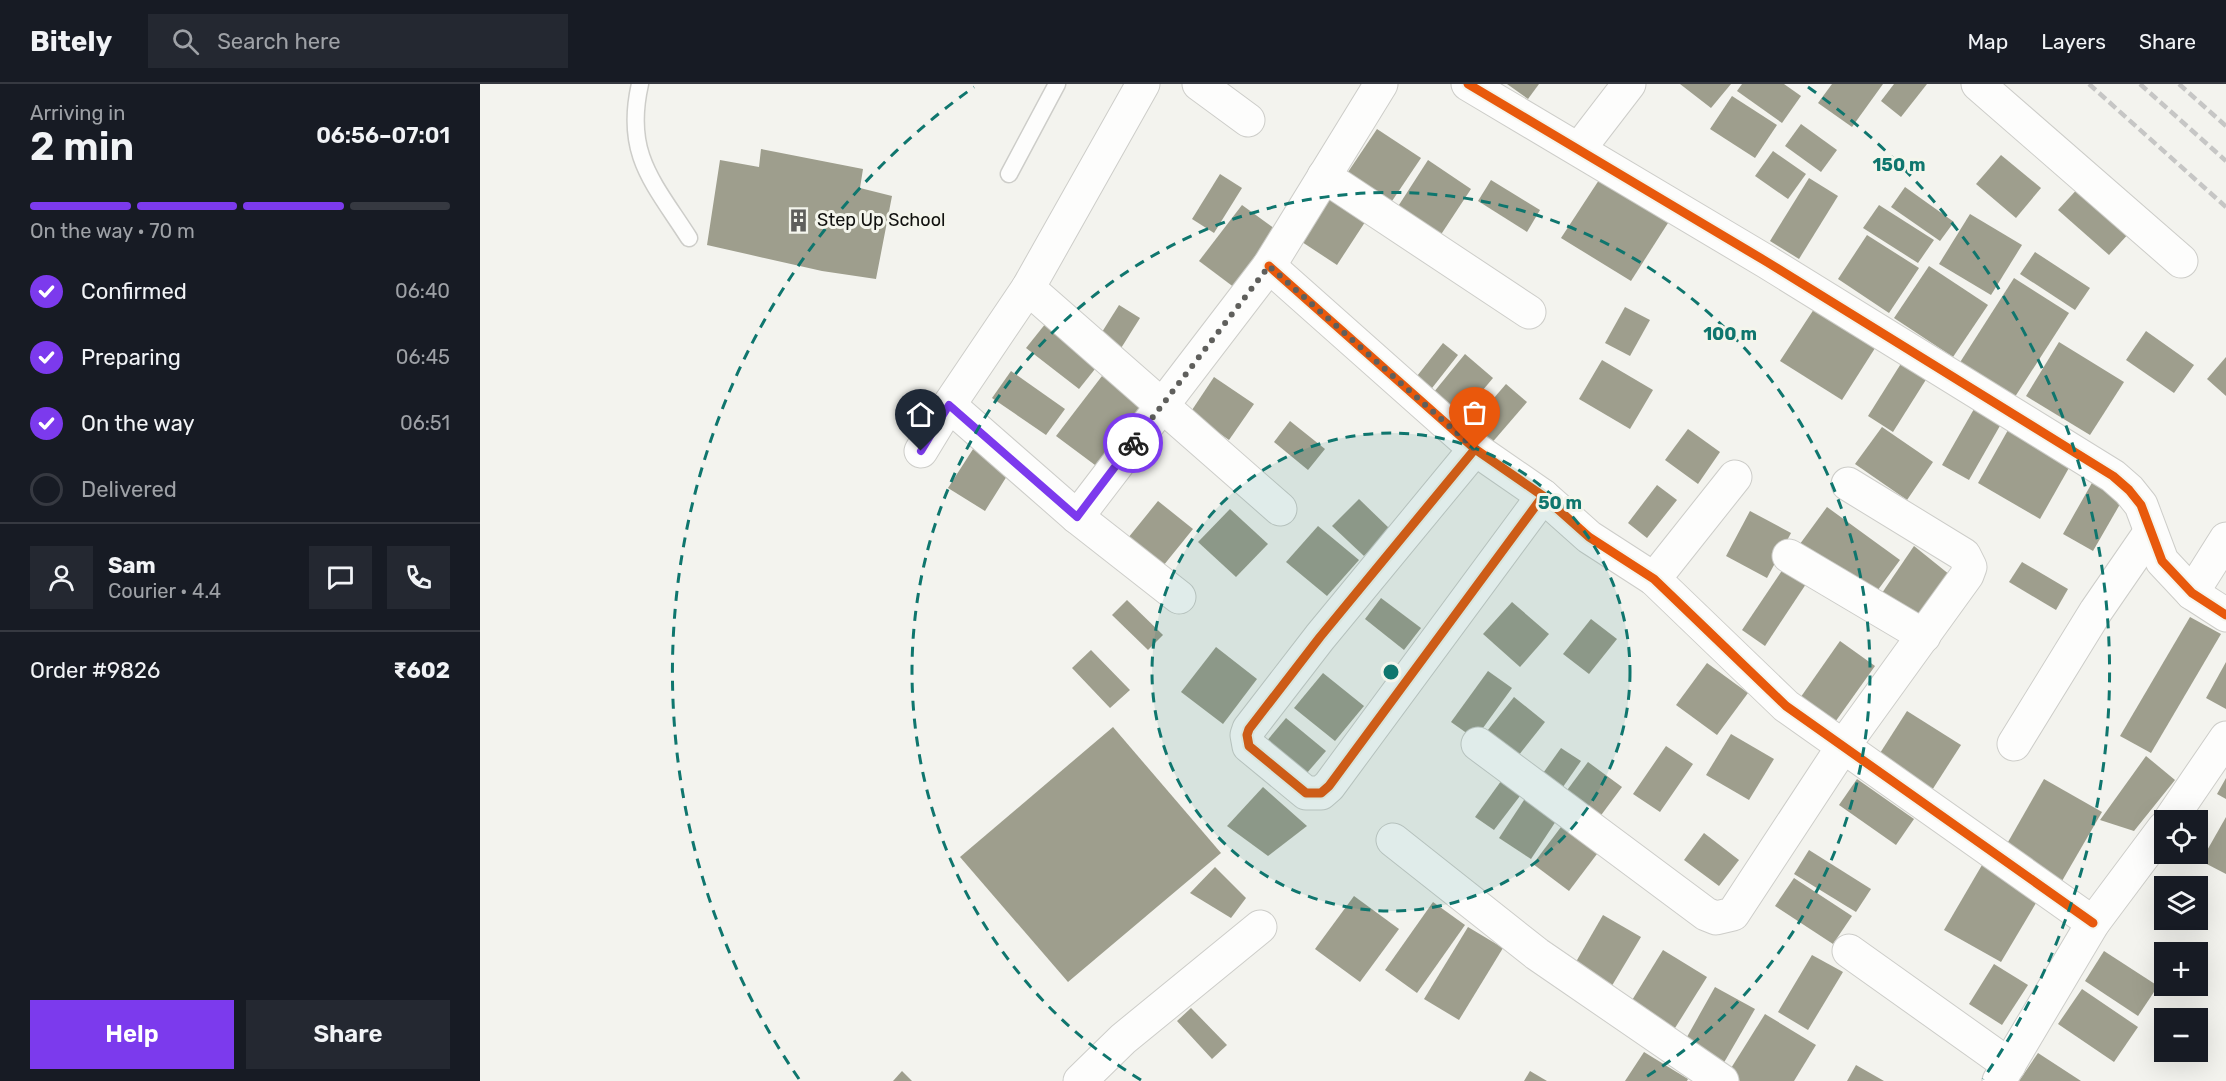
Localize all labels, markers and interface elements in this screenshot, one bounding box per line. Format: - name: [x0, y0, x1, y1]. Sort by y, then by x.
- search box: [148, 14, 568, 68]
- text: Bitely: [30, 25, 112, 58]
- icon: search: [169, 25, 202, 58]
- text: Search here: [217, 28, 341, 55]
- text: Map: [1967, 29, 2008, 54]
- text: Layers: [2041, 29, 2106, 54]
- text: Share: [2139, 29, 2196, 54]
- text: Arriving in: [30, 101, 125, 125]
- text: 06:56–07:01: [316, 122, 450, 149]
- text: 2 min: [30, 124, 134, 170]
- text: 150 m: [1872, 154, 1926, 176]
- building icon: Step Up School: [786, 207, 812, 233]
- place label: Step Up School: [817, 209, 945, 231]
- text: On the way · 70 m: [30, 219, 195, 243]
- icon: check: [30, 275, 63, 308]
- text: Confirmed: [81, 278, 187, 305]
- text: 06:40: [395, 279, 450, 303]
- text: 100 m: [1703, 323, 1757, 345]
- icon: check: [30, 341, 63, 374]
- text: Preparing: [81, 344, 181, 371]
- text: 06:45: [396, 345, 450, 369]
- pin: [1449, 387, 1500, 449]
- pin: [895, 389, 946, 451]
- icon: bag: [1458, 396, 1491, 429]
- icon: home: [904, 398, 937, 431]
- icon: check: [30, 407, 63, 440]
- text: On the way: [81, 410, 195, 437]
- text: 06:51: [400, 411, 450, 435]
- courier: [1103, 413, 1163, 473]
- icon: bike: [1117, 427, 1150, 460]
- text: Delivered: [81, 476, 177, 503]
- text: 50 m: [1538, 492, 1582, 514]
- button: person: [30, 546, 93, 609]
- button: chat: [309, 546, 372, 609]
- button: phone: [387, 546, 450, 609]
- text: Sam: [108, 552, 156, 579]
- text: Courier · 4.4: [108, 579, 221, 603]
- text: Order #9826: [30, 657, 160, 684]
- text: ₹602: [393, 657, 450, 684]
- centre of rings: [1381, 662, 1401, 682]
- map controls: [2154, 810, 2208, 1062]
- button: locate: [2154, 810, 2208, 864]
- button: layers: [2154, 876, 2208, 930]
- button: +: [2154, 942, 2208, 996]
- button: Help: [30, 1000, 234, 1069]
- button: Share: [246, 1000, 450, 1069]
- button: −: [2154, 1008, 2208, 1062]

